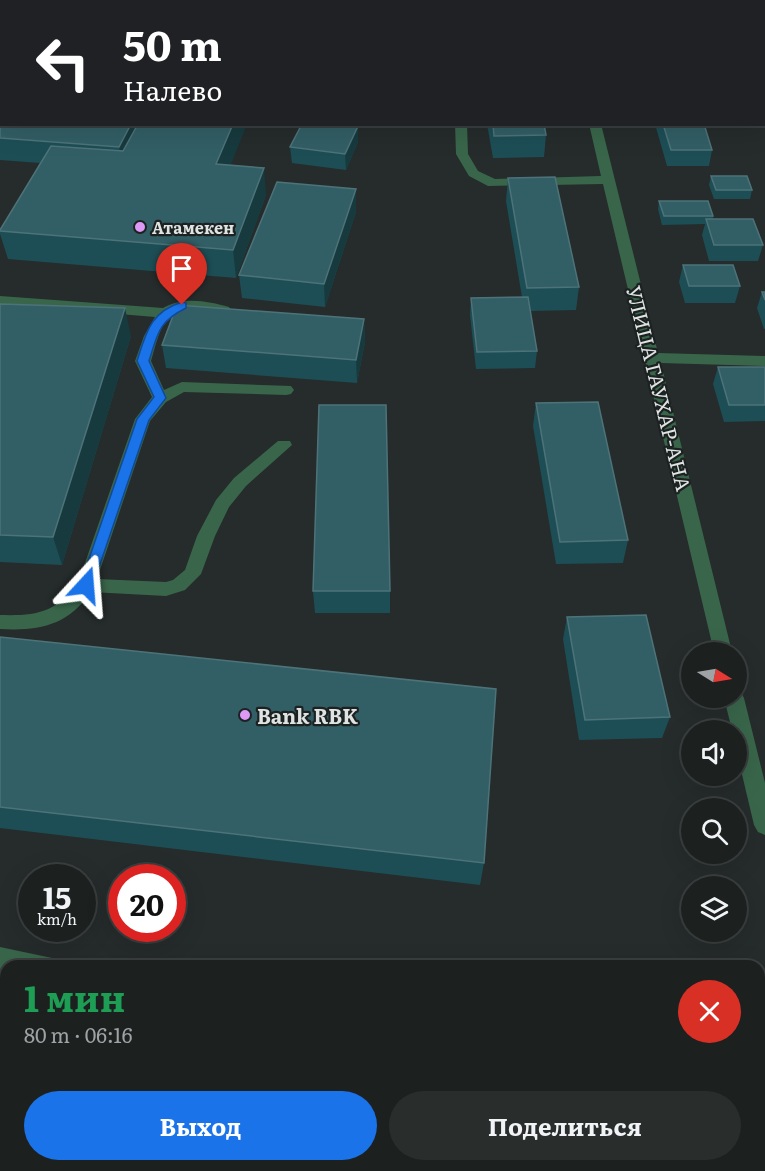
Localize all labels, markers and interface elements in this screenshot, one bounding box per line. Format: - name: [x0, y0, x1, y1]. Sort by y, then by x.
- text: 50 m: [123, 12, 222, 74]
- icon: left: [24, 24, 102, 102]
- text: Налево: [123, 69, 222, 109]
- place label: Атамекен: [152, 215, 234, 239]
- marker: Атамекен: [133, 220, 147, 234]
- pin: [156, 243, 207, 305]
- icon: arrive: [165, 252, 198, 285]
- street label: УЛИЦА ГАУХАР-АНА: [620, 282, 700, 494]
- position arrow: [54, 553, 118, 617]
- north arrow: [681, 642, 747, 708]
- map controls: [681, 642, 747, 942]
- place label: Bank RBK: [257, 700, 358, 730]
- marker: Bank RBK: [238, 708, 252, 722]
- button: sound: [681, 720, 747, 786]
- button: search: [681, 798, 747, 864]
- speed limit sign: 20: [108, 864, 186, 942]
- text: 15: [43, 874, 71, 918]
- button: layers: [681, 876, 747, 942]
- text: km/h: [37, 907, 77, 930]
- text: 1 мин: [24, 970, 125, 1023]
- button: close: [678, 980, 741, 1043]
- text: 80 m · 06:16: [24, 1019, 132, 1049]
- button: Выход: [24, 1091, 377, 1160]
- button: Поделиться: [389, 1091, 741, 1160]

